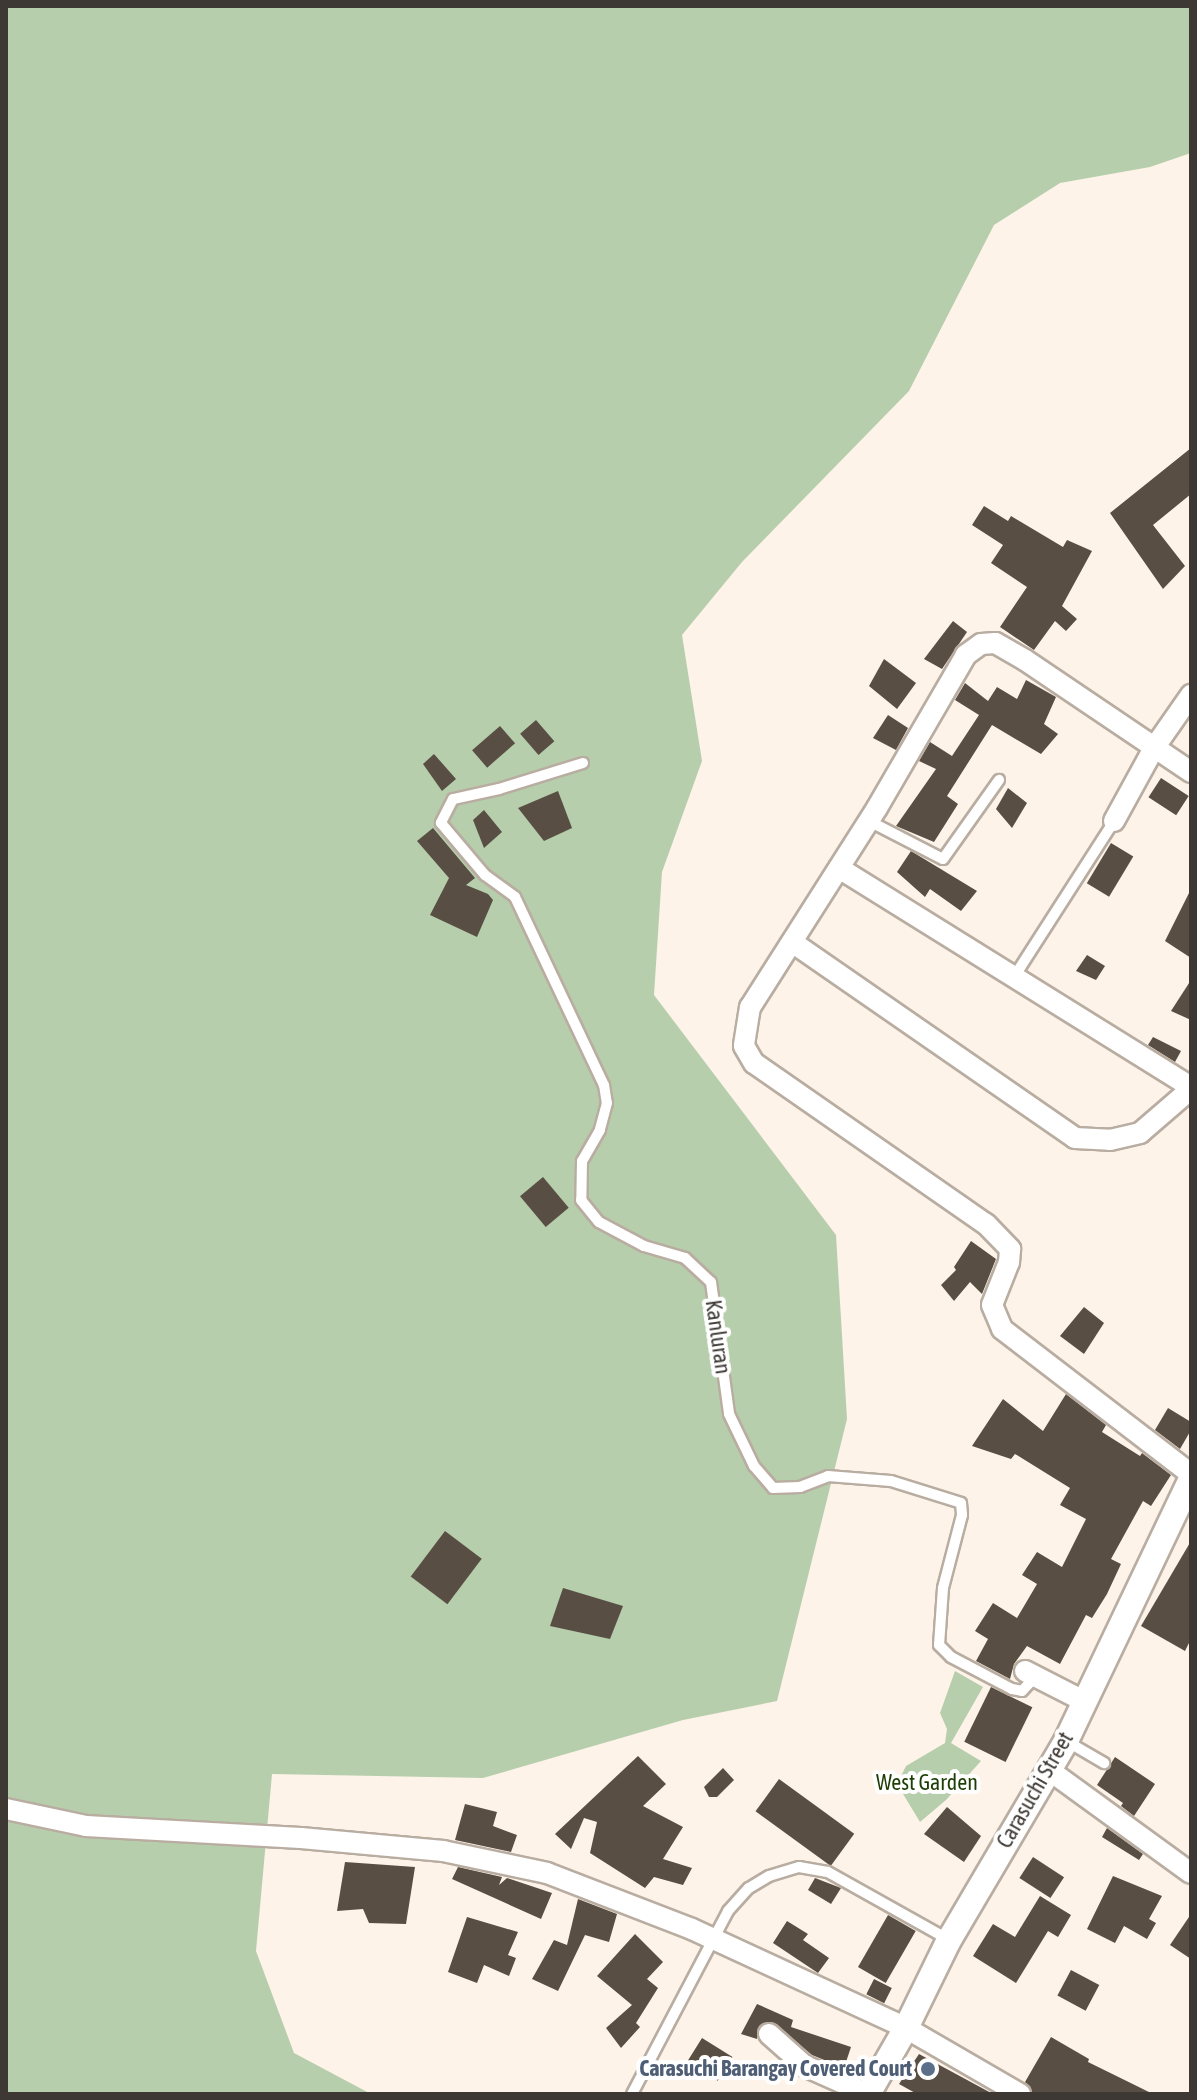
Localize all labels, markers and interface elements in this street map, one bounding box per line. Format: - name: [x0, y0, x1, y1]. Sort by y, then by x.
- street label: Kanluran: [700, 1298, 736, 1376]
- street label: Carasuchi Street: [991, 1727, 1079, 1853]
- park label: West Garden: [876, 1770, 978, 1796]
- place label: Carasuchi Barangay Covered Court: [639, 2056, 912, 2082]
- marker: Carasuchi Barangay Covered Court: [919, 2060, 937, 2078]

